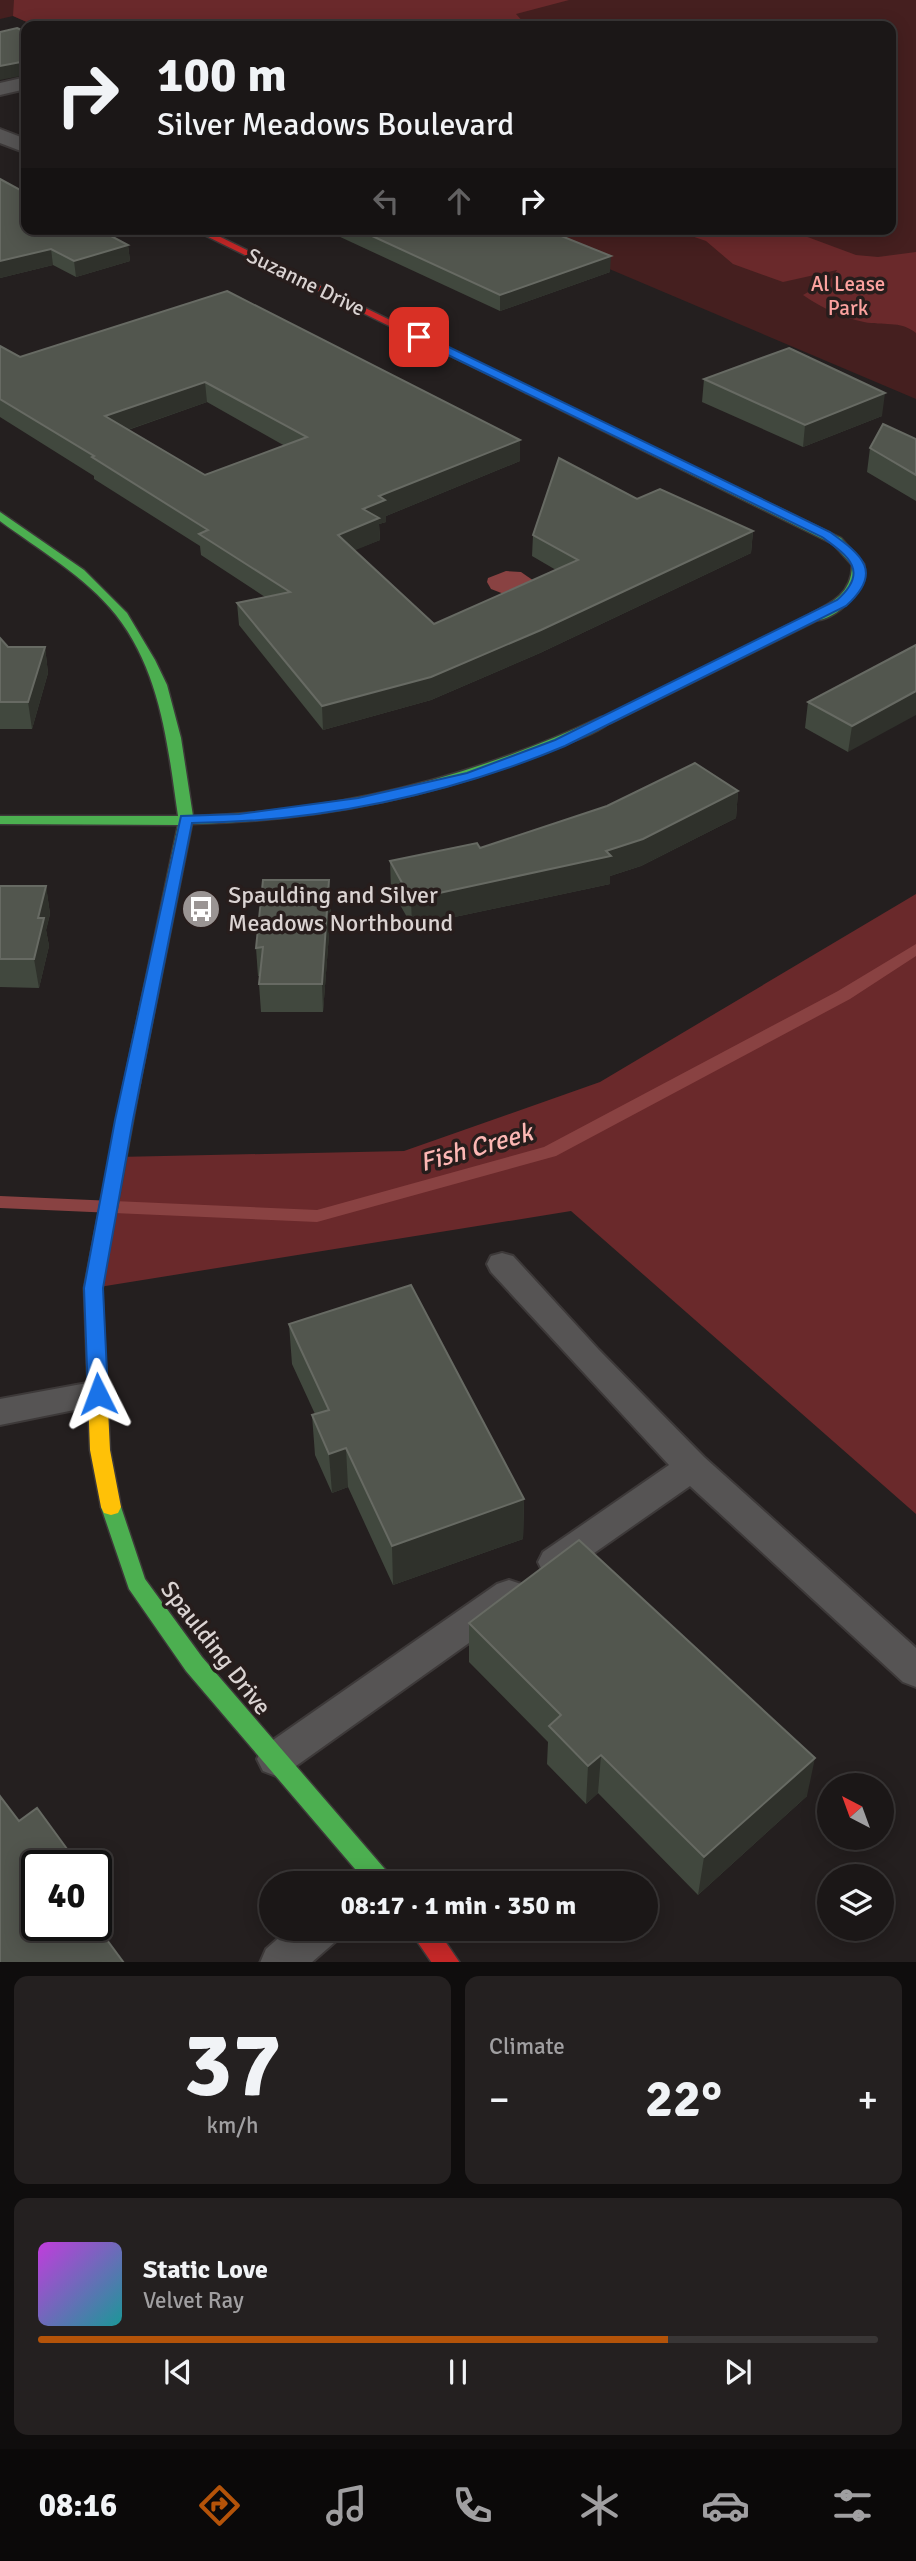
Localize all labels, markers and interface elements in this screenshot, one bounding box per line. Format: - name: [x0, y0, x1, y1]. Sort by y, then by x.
- text: 100 m: [157, 45, 287, 105]
- icon: right: [42, 49, 133, 140]
- text: Silver Meadows Boulevard: [157, 105, 514, 144]
- icon: left: [367, 182, 405, 220]
- icon: ahead: [440, 182, 478, 220]
- icon: right: [513, 182, 551, 220]
- street label: Suzanne Drive: [243, 242, 369, 322]
- park label: Al Lease Park: [811, 271, 885, 321]
- pin: [389, 307, 449, 367]
- icon: arrive: [400, 318, 438, 356]
- place label: Spaulding and Silver Meadows Northbound: [228, 880, 453, 938]
- bus stop icon: Spaulding and Silver Meadows Northbound: [180, 888, 222, 930]
- water label: Fish Creek: [416, 1116, 538, 1179]
- position arrow: [61, 1357, 135, 1431]
- street label: Spaulding Drive: [154, 1575, 278, 1721]
- north arrow: [817, 1773, 894, 1850]
- map controls: [817, 1773, 894, 1941]
- speed limit sign: 40: [21, 1850, 112, 1941]
- button: layers: [817, 1864, 894, 1941]
- text: 08:17 · 1 min · 350 m: [341, 1890, 576, 1922]
- text: 37: [183, 2009, 282, 2122]
- text: Climate: [489, 2032, 565, 2061]
- text: 22°: [645, 2067, 722, 2131]
- text: −: [489, 2076, 510, 2123]
- text: +: [857, 2076, 878, 2123]
- text: km/h: [206, 2111, 259, 2140]
- text: Static Love: [143, 2254, 268, 2286]
- text: Velvet Ray: [143, 2286, 244, 2315]
- icon: previous: [159, 2353, 197, 2391]
- icon: pause: [439, 2353, 477, 2391]
- icon: next: [719, 2353, 757, 2391]
- icon: directions: [195, 2481, 244, 2530]
- icon: music: [322, 2481, 371, 2530]
- icon: phone: [448, 2481, 497, 2530]
- icon: climate: [575, 2481, 624, 2530]
- icon: car: [701, 2481, 750, 2530]
- icon: filters: [828, 2481, 877, 2530]
- text: 08:16: [39, 2486, 117, 2525]

